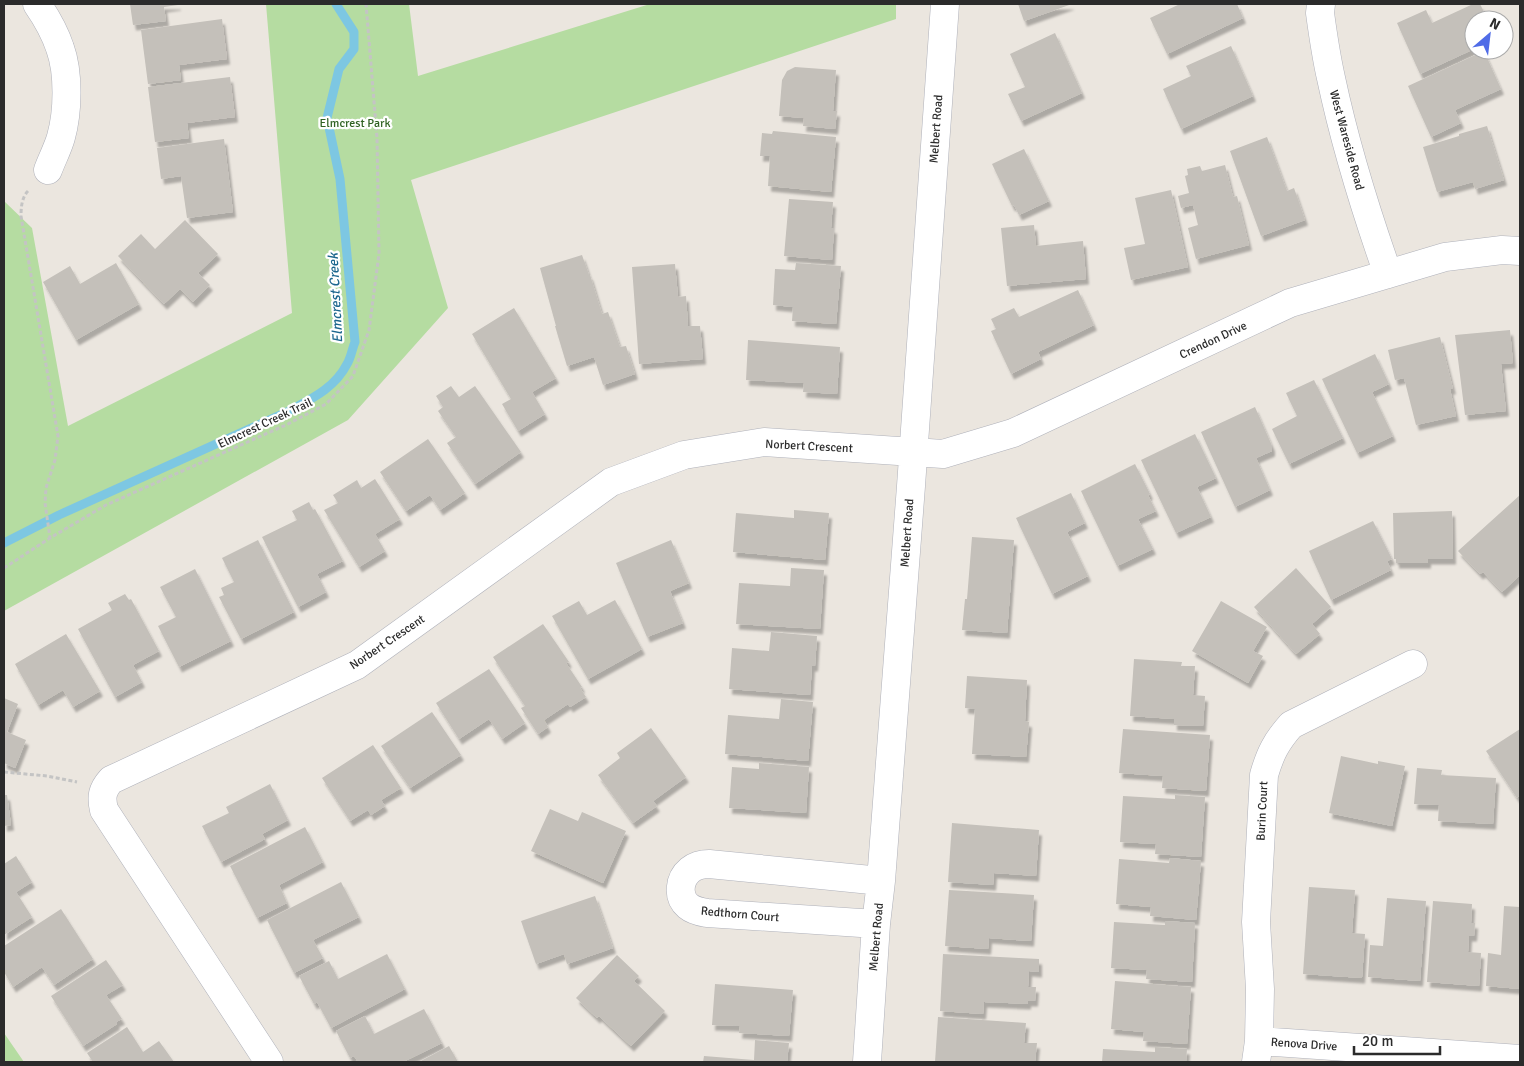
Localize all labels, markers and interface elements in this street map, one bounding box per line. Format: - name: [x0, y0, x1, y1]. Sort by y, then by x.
- north arrow: [1464, 10, 1514, 60]
- text: N: [1487, 14, 1503, 34]
- street label: West Wareside Road: [1326, 88, 1367, 192]
- street label: Melbert Road: [927, 94, 946, 164]
- park label: Elmcrest Park: [320, 116, 390, 131]
- water label: Elmcrest Creek: [325, 251, 346, 343]
- street label: Crendon Drive: [1177, 318, 1249, 363]
- street label: Elmcrest Creek Trail: [216, 395, 315, 452]
- street label: Norbert Crescent: [765, 437, 853, 456]
- street label: Melbert Road: [898, 498, 917, 568]
- street label: Norbert Crescent: [347, 612, 428, 673]
- street label: Burin Court: [1253, 781, 1272, 841]
- street label: Melbert Road: [866, 902, 887, 972]
- street label: Redthorn Court: [700, 904, 780, 925]
- scale bar: [1354, 1024, 1440, 1056]
- text: 20 m: [1362, 1032, 1393, 1050]
- street label: Renova Drive: [1270, 1035, 1338, 1054]

